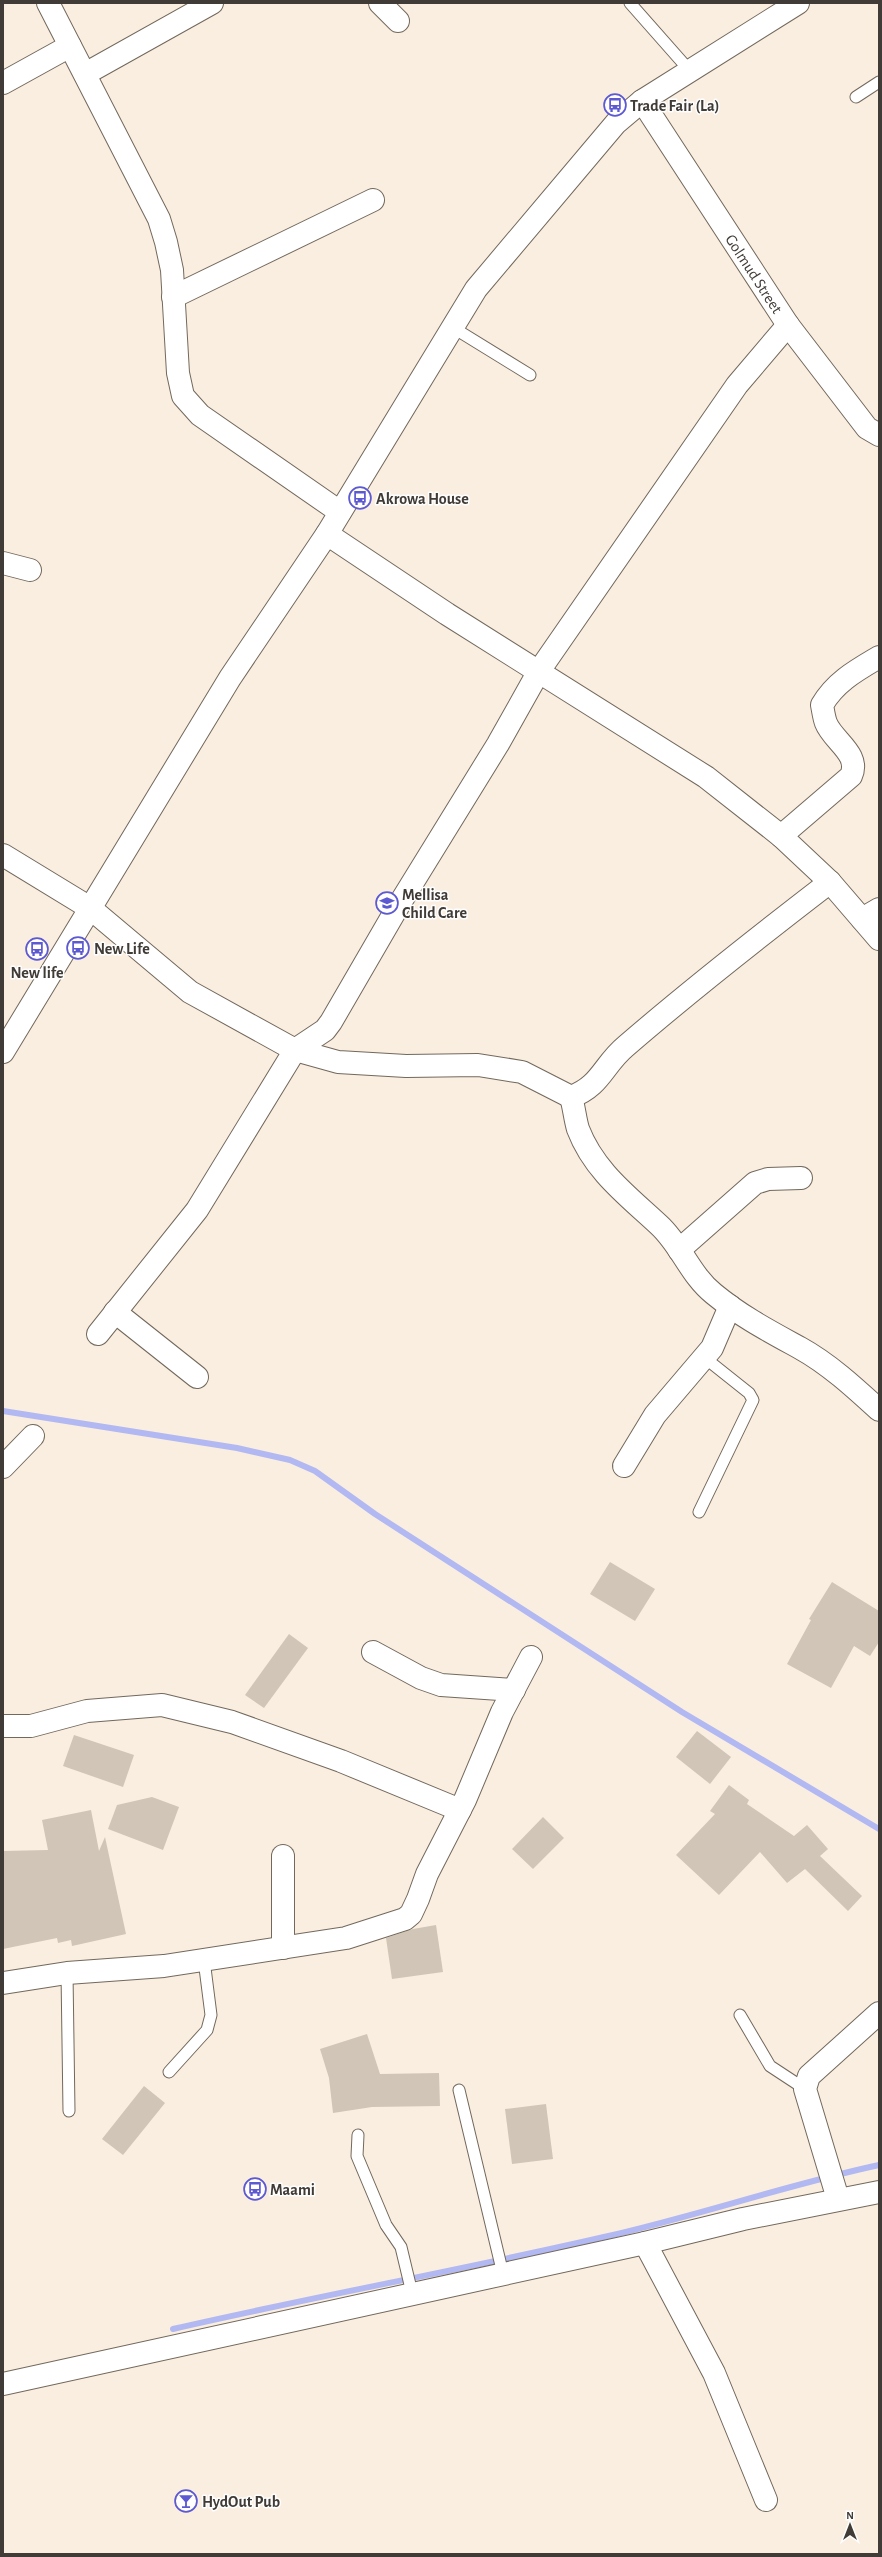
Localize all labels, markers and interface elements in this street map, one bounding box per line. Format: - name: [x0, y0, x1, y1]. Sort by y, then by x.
- bus stop icon: Trade Fair (La): [602, 92, 628, 118]
- place label: Trade Fair (La): [630, 98, 720, 114]
- street label: Golmud Street: [722, 232, 785, 316]
- bus stop icon: Akrowa House: [347, 485, 373, 511]
- place label: Akrowa House: [376, 491, 469, 507]
- place label: Mellisa Child Care: [402, 887, 468, 921]
- school or university icon: Mellisa Child Care: [374, 890, 400, 916]
- bus stop icon: New Life: [65, 935, 91, 961]
- bus stop icon: New life: [24, 936, 50, 962]
- place label: New Life: [94, 941, 150, 957]
- place label: New life: [11, 965, 64, 981]
- bus stop icon: Maami: [242, 2176, 268, 2202]
- place label: Maami: [270, 2182, 315, 2198]
- bar icon: HydOut Pub: [173, 2488, 199, 2514]
- place label: HydOut Pub: [202, 2494, 280, 2511]
- north arrow: [830, 2505, 870, 2545]
- text: N: [846, 2510, 854, 2521]

